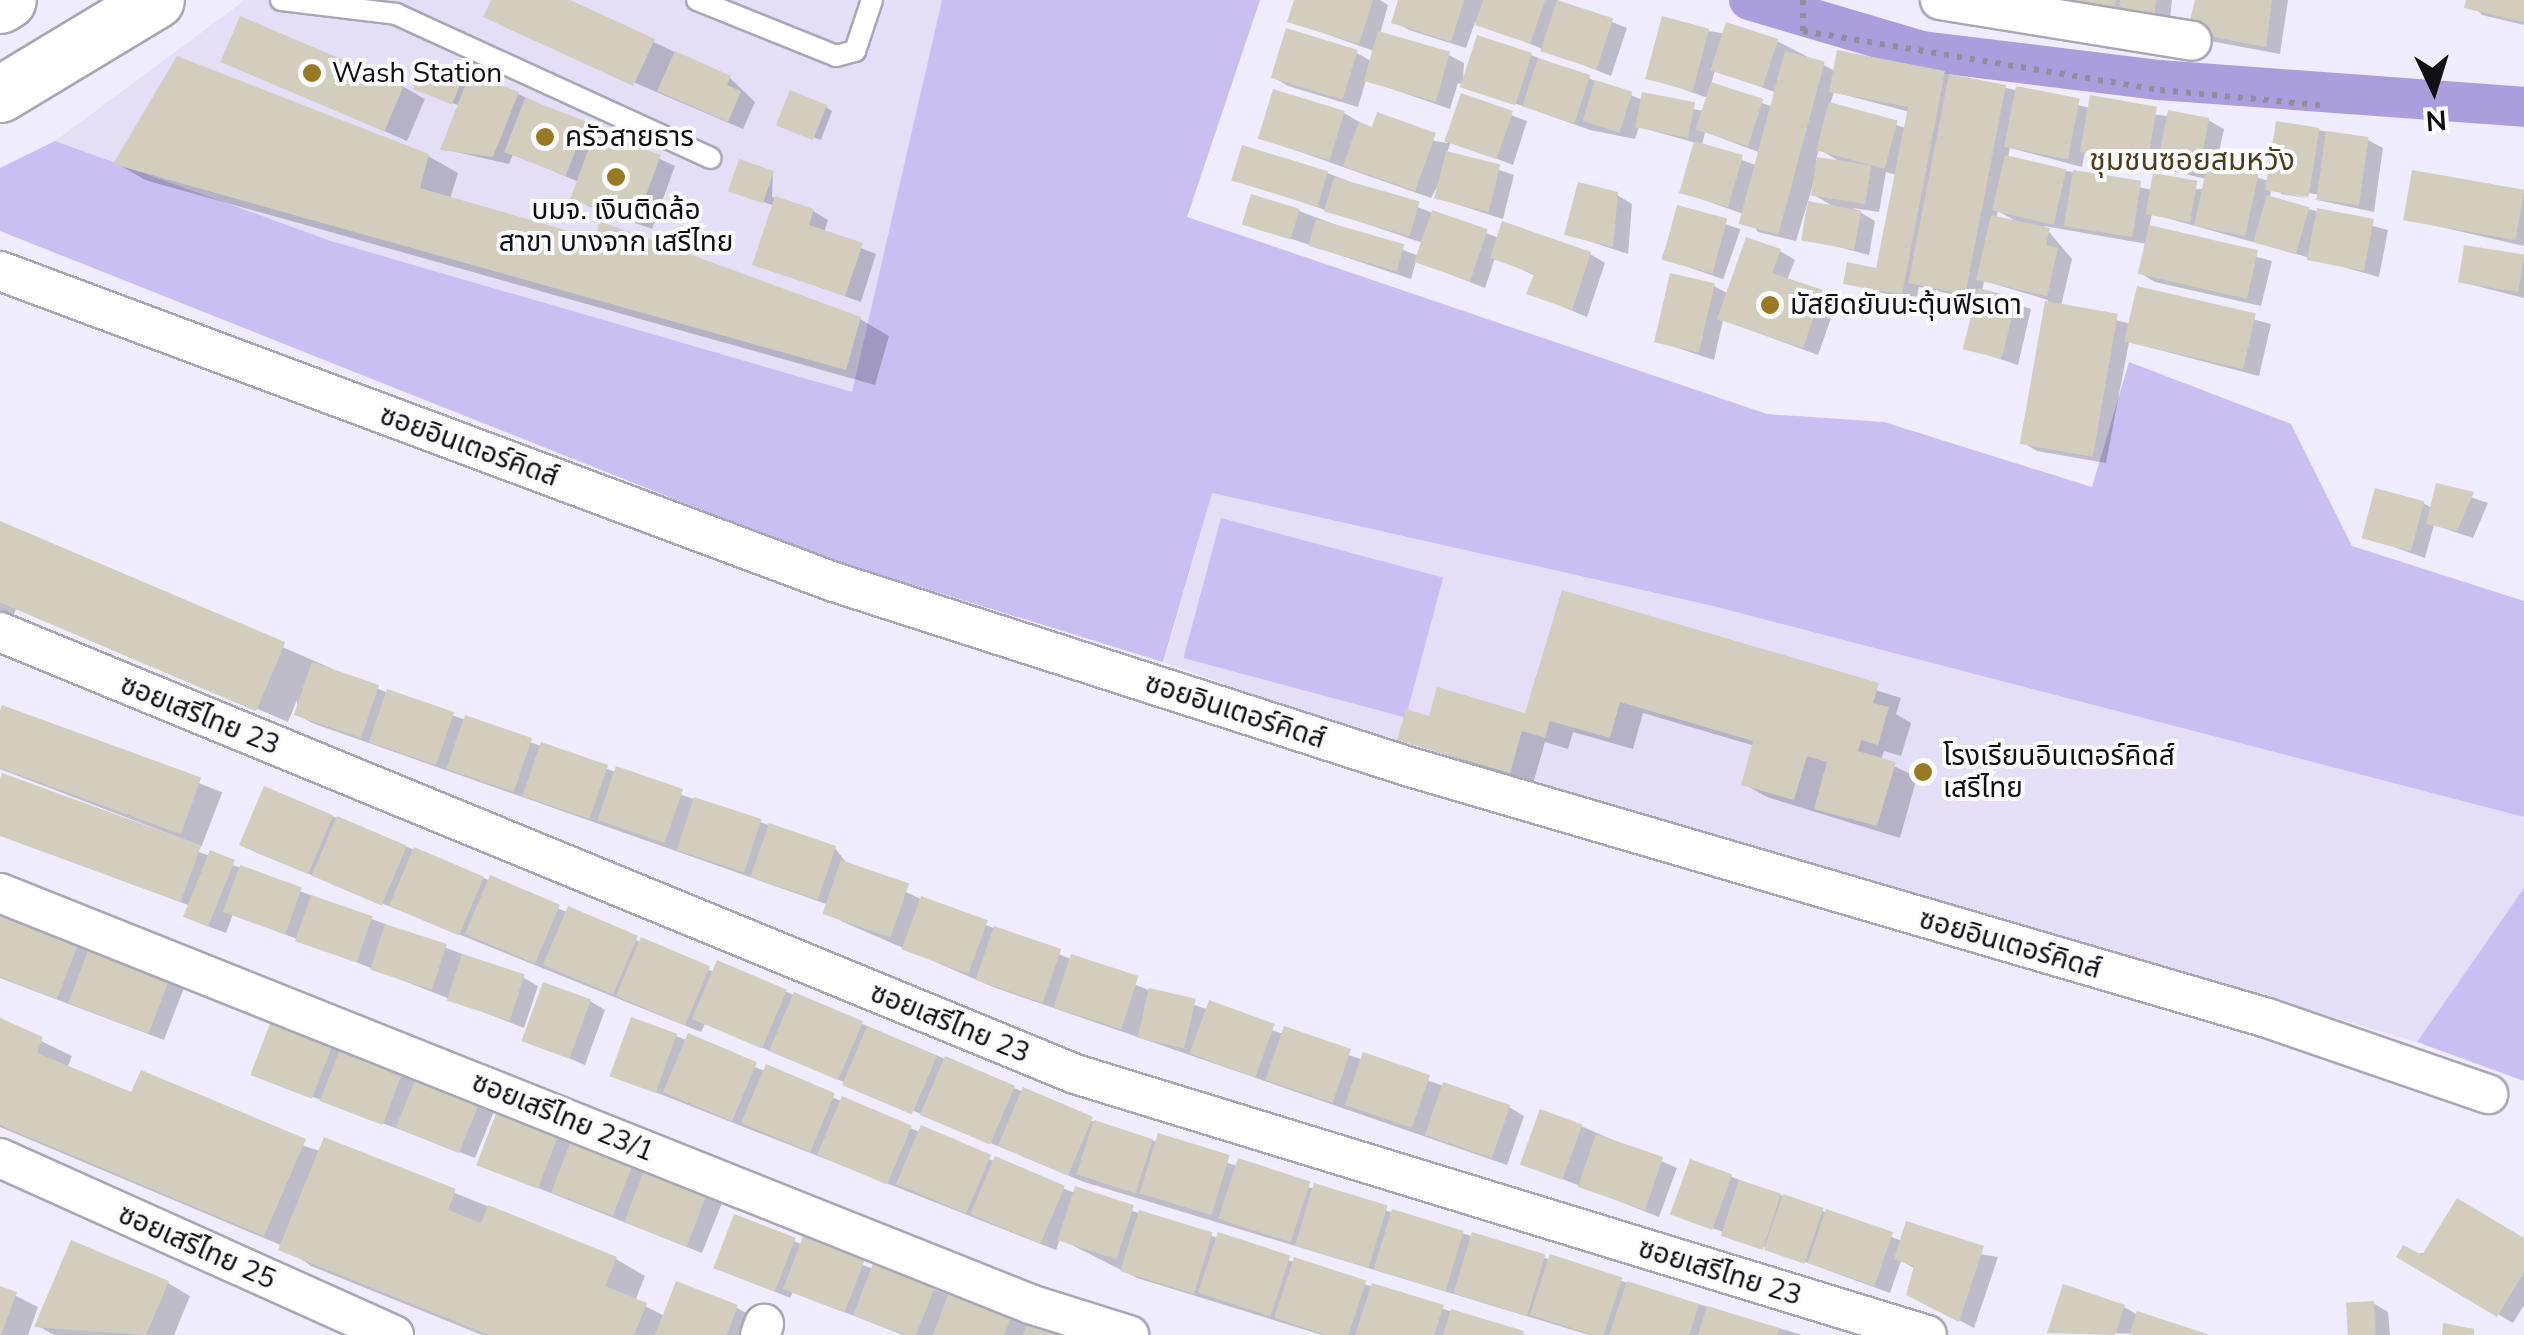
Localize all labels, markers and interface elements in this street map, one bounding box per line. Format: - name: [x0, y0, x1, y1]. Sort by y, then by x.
- north arrow: [2384, 40, 2484, 140]
- place label: Wash Station: [332, 56, 502, 90]
- marker: Wash Station: [301, 62, 323, 84]
- text: N: [2424, 100, 2448, 140]
- place label: ครัวสายธาร: [565, 120, 694, 154]
- marker: ครัวสายธาร: [534, 126, 556, 148]
- district label: ชุมชนซอยสมหวัง: [2089, 143, 2295, 179]
- marker: บมจ. เงินติดล้อ สาขา บางจาก เสรีไทย: [605, 166, 627, 188]
- place label: บมจ. เงินติดล้อ สาขา บางจาก เสรีไทย: [499, 193, 733, 259]
- place label: มัสยิดยันนะตุ้นฟิรเดา: [1790, 288, 2022, 322]
- marker: มัสยิดยันนะตุ้นฟิรเดา: [1759, 294, 1781, 316]
- street label: ซอยอินเตอร์คิดส์: [375, 398, 563, 494]
- street label: ซอยอินเตอร์คิดส์: [1141, 666, 1329, 756]
- street label: ซอยเสรีไทย 23: [115, 668, 285, 762]
- place label: โรงเรียนอินเตอร์คิดส์ เสรีไทย: [1943, 739, 2175, 805]
- marker: โรงเรียนอินเตอร์คิดส์ เสรีไทย: [1912, 761, 1934, 783]
- street label: ซอยอินเตอร์คิดส์: [1915, 902, 2105, 986]
- street label: ซอยเสรีไทย 23: [865, 976, 1035, 1070]
- street label: ซอยเสรีไทย 23/1: [467, 1065, 659, 1169]
- street label: ซอยเสรีไทย 25: [113, 1197, 281, 1297]
- street label: ซอยเสรีไทย 23: [1634, 1231, 1806, 1313]

